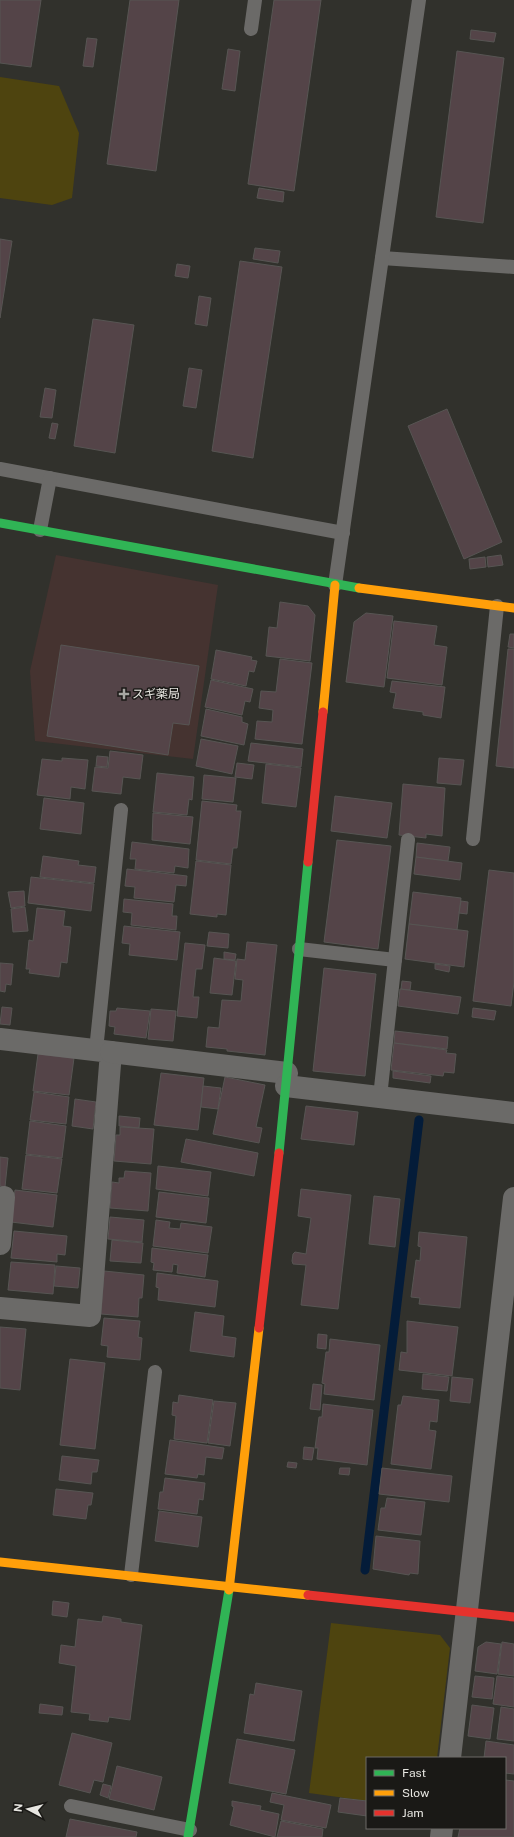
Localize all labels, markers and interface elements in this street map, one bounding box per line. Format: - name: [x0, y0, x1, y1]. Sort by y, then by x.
- place label: スギ薬局: [132, 687, 180, 701]
- marker: スギ薬局: [119, 689, 129, 699]
- legend: [366, 1757, 506, 1829]
- text: Fast: [402, 1766, 427, 1780]
- text: Slow: [402, 1786, 430, 1800]
- north arrow: [8, 1789, 48, 1829]
- text: N: [12, 1803, 25, 1813]
- text: Jam: [402, 1806, 424, 1820]

